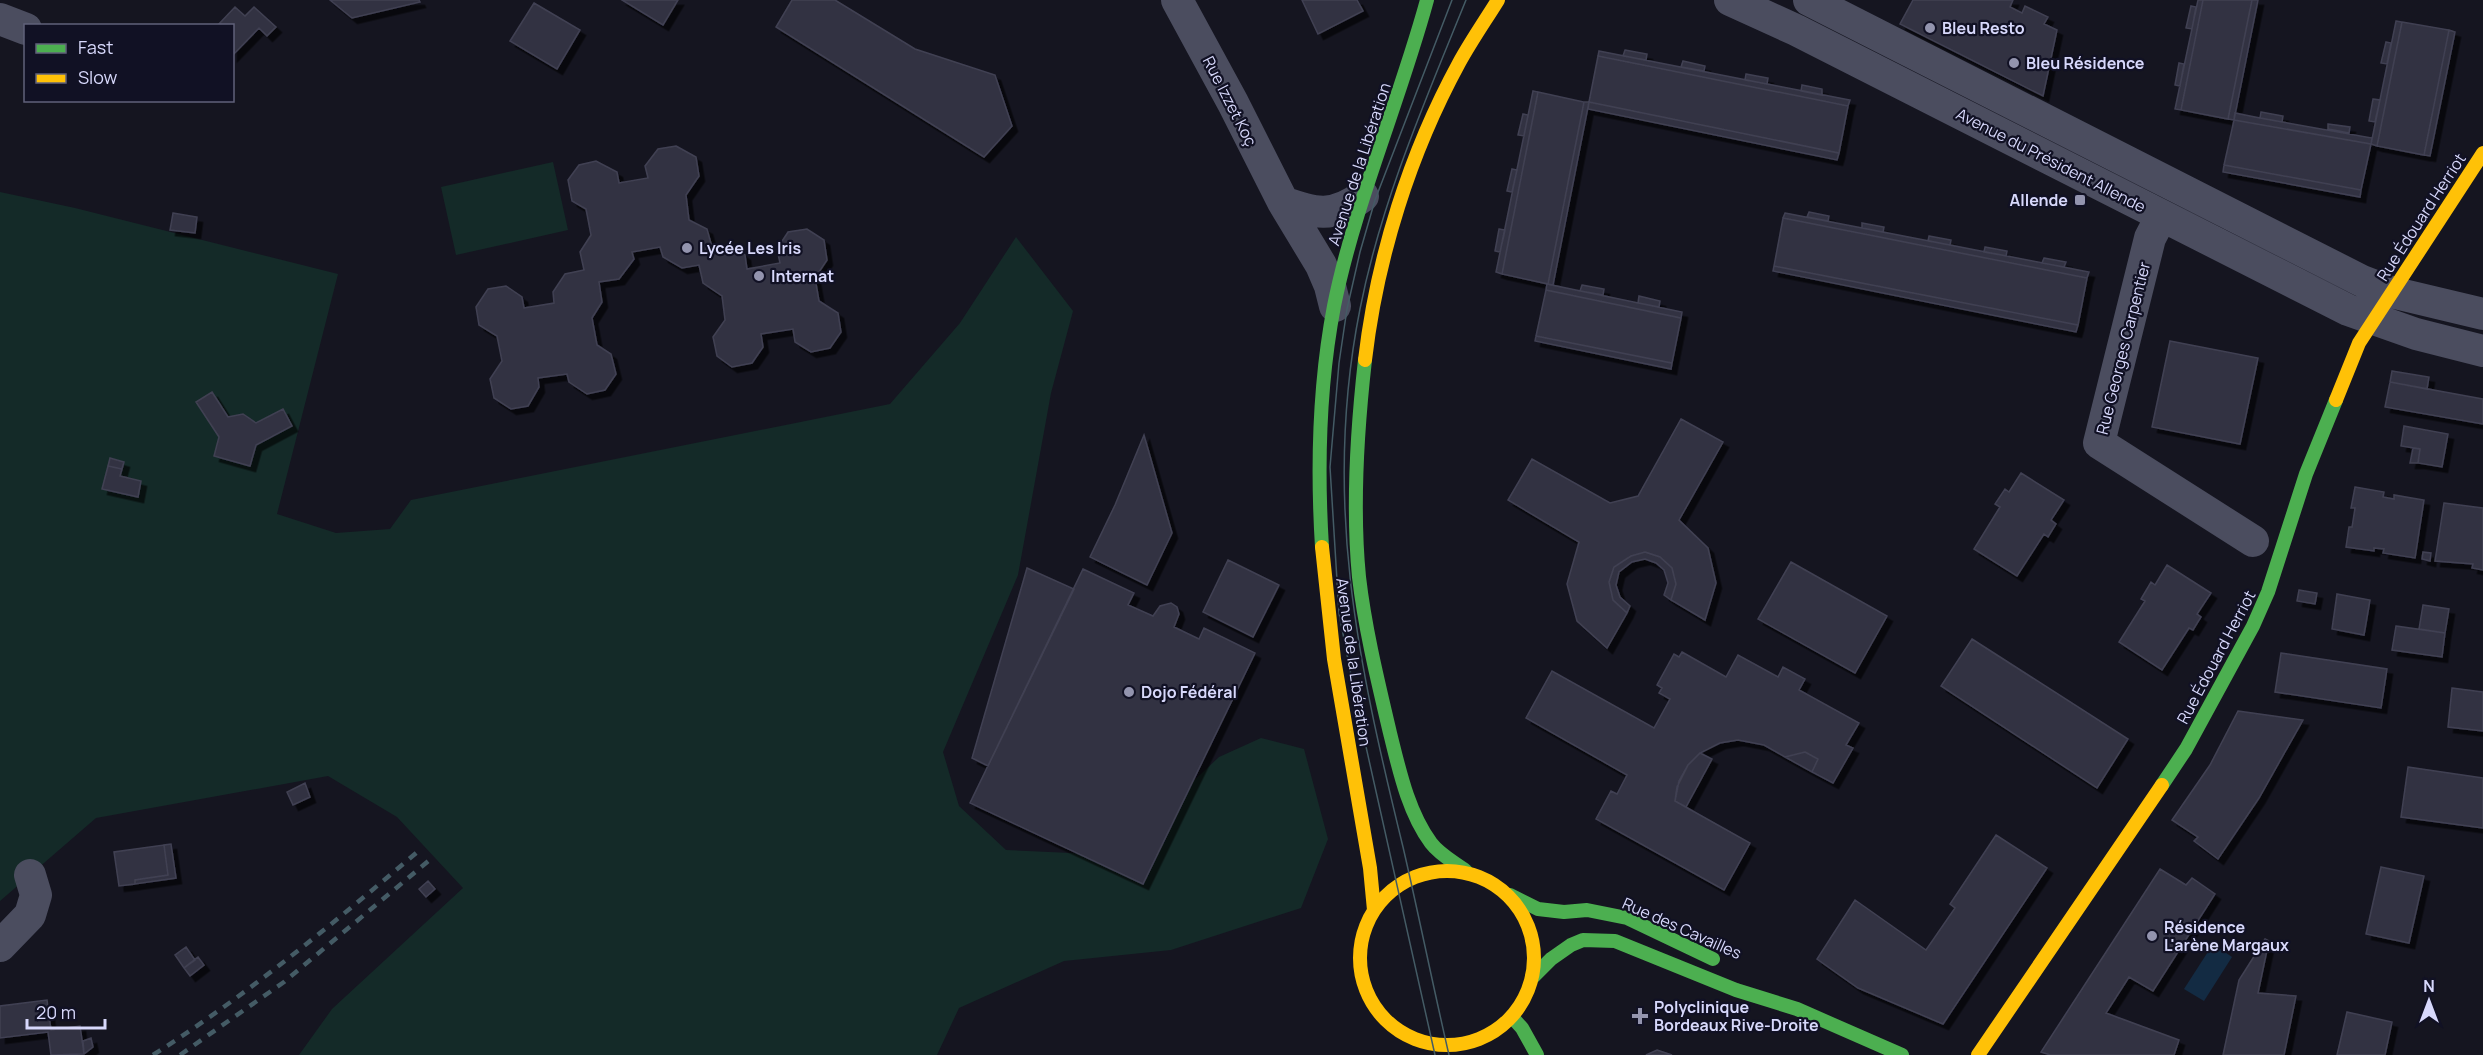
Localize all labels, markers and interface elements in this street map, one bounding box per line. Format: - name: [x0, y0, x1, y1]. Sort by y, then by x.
- place label: Bleu Resto: [1942, 17, 2025, 39]
- marker: Bleu Resto: [1923, 21, 1937, 35]
- legend: [24, 24, 234, 102]
- text: Fast: [78, 35, 113, 59]
- street label: Rue Izzet Koç: [1198, 52, 1262, 150]
- place label: Bleu Résidence: [2026, 52, 2145, 74]
- marker: Bleu Résidence: [2007, 56, 2021, 70]
- text: Slow: [78, 65, 118, 89]
- street label: Avenue de la Libération: [1322, 80, 1396, 248]
- street label: Avenue du Président Allende: [1953, 104, 2149, 216]
- street label: Rue Édouard Herriot: [2371, 149, 2471, 285]
- place label: Allende: [2010, 190, 2068, 210]
- marker: Allende: [2073, 193, 2087, 207]
- place label: Lycée Les Iris: [699, 237, 801, 259]
- marker: Lycée Les Iris: [680, 241, 694, 255]
- street label: Rue Georges Carpentier: [2091, 259, 2155, 437]
- place label: Internat: [771, 265, 834, 287]
- marker: Internat: [752, 269, 766, 283]
- street label: Avenue de la Libération: [1331, 576, 1377, 748]
- street label: Rue Édouard Herriot: [2171, 586, 2261, 728]
- place label: Dojo Fédéral: [1141, 681, 1237, 703]
- marker: Dojo Fédéral: [1122, 685, 1136, 699]
- street label: Rue des Cavailles: [1619, 892, 1745, 964]
- place label: Résidence L'arène Margaux: [2164, 916, 2289, 956]
- marker: Résidence L'arène Margaux: [2145, 929, 2159, 943]
- north arrow: [2399, 971, 2459, 1031]
- text: N: [2423, 975, 2435, 997]
- scale bar: [27, 992, 105, 1030]
- place label: Polyclinique Bordeaux Rive-Droite: [1654, 996, 1819, 1036]
- text: 20 m: [36, 1000, 76, 1024]
- marker: Polyclinique Bordeaux Rive-Droite: [1631, 1007, 1649, 1025]

